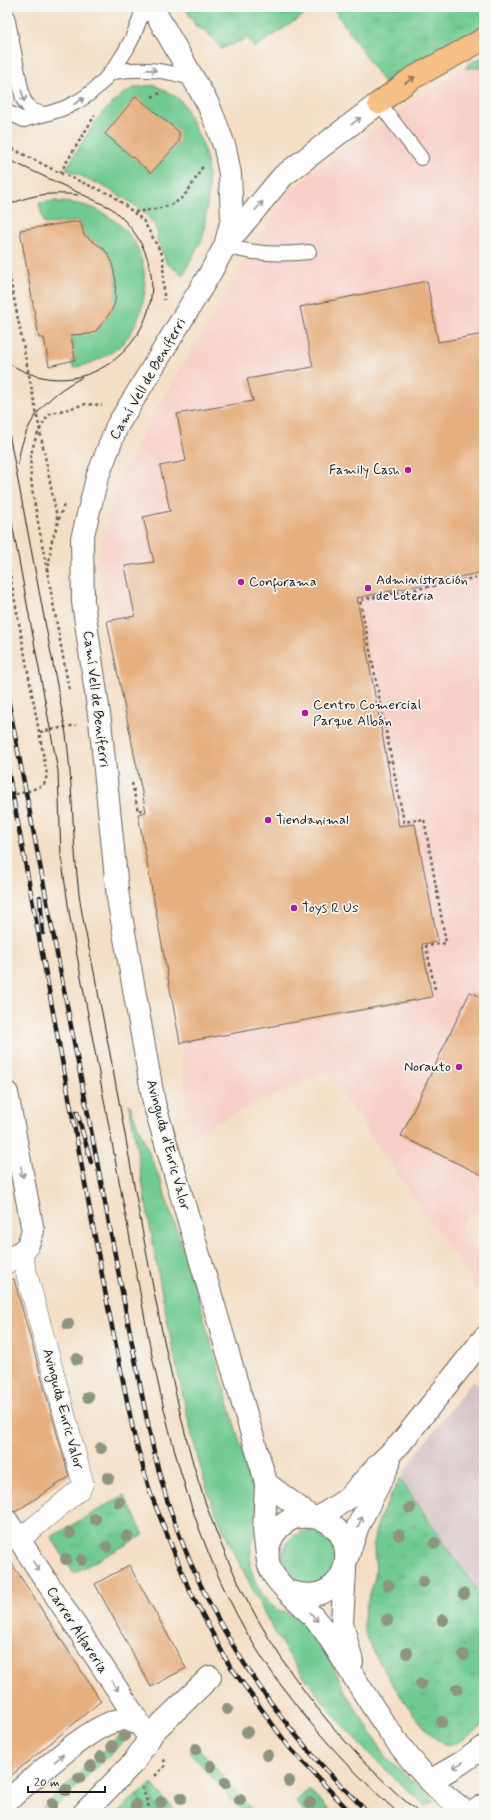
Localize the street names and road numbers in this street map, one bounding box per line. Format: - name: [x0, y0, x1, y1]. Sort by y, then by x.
- street label: Camí Vell de Beniferri: [106, 315, 190, 443]
- street label: Camí Vell de Beniferri: [79, 630, 113, 768]
- street label: Avinguda d'Enric Valor: [141, 1078, 194, 1213]
- street label: Avinguda Enric Valor: [37, 1347, 88, 1472]
- street label: Carrer Alfareria: [42, 1583, 112, 1677]

